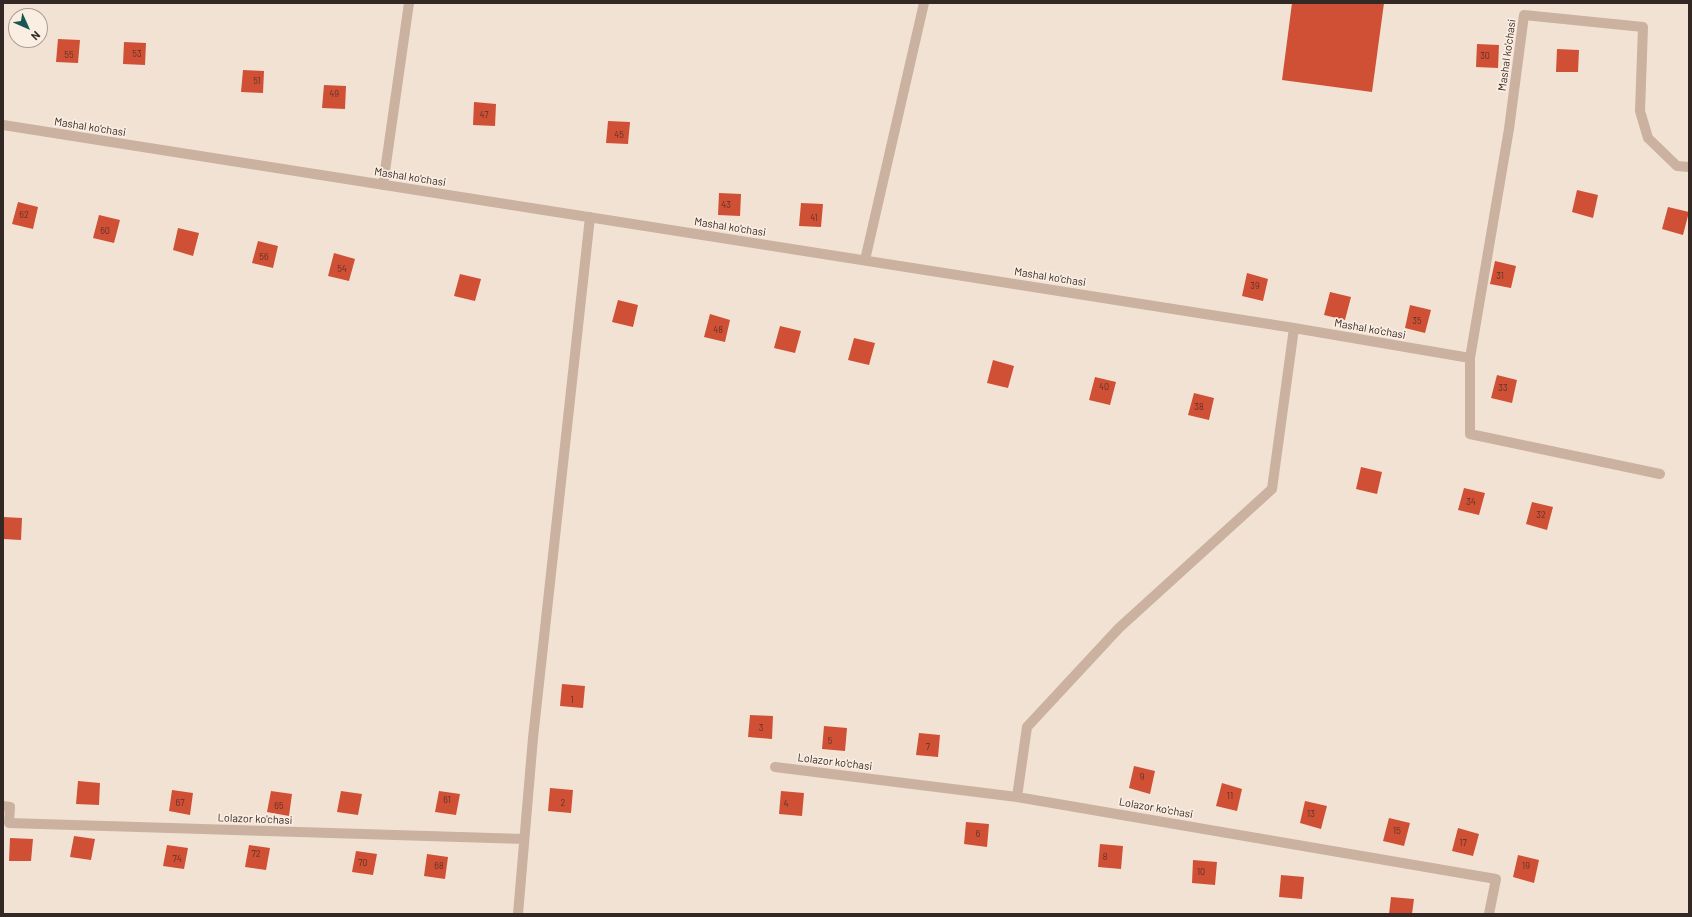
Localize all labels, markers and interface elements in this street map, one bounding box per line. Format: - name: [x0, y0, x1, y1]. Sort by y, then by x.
- north arrow: [8, 8, 48, 48]
- street label: Mashal ko'chasi: [1495, 18, 1519, 92]
- text: N: [29, 29, 43, 43]
- house number: 53: [132, 49, 142, 59]
- house number: 55: [64, 50, 74, 60]
- house number: 30: [1480, 51, 1490, 61]
- house number: 51: [253, 76, 261, 86]
- house number: 49: [329, 89, 339, 99]
- house number: 47: [480, 110, 488, 120]
- street label: Mashal ko'chasi: [53, 115, 127, 139]
- house number: 45: [614, 130, 624, 140]
- street label: Mashal ko'chasi: [373, 165, 447, 189]
- house number: 43: [721, 200, 731, 210]
- house number: 62: [19, 210, 29, 220]
- house number: 41: [810, 213, 818, 223]
- street label: Mashal ko'chasi: [693, 215, 767, 239]
- house number: 60: [100, 226, 110, 236]
- house number: 56: [259, 252, 269, 262]
- house number: 54: [337, 264, 347, 274]
- street label: Mashal ko'chasi: [1013, 265, 1087, 289]
- house number: 31: [1496, 271, 1504, 281]
- house number: 39: [1250, 281, 1260, 291]
- street label: Mashal ko'chasi: [1333, 316, 1407, 342]
- house number: 35: [1412, 316, 1422, 326]
- house number: 48: [713, 325, 723, 335]
- house number: 40: [1099, 382, 1109, 392]
- house number: 33: [1498, 383, 1508, 393]
- house number: 38: [1194, 402, 1204, 412]
- house number: 34: [1466, 497, 1476, 507]
- house number: 32: [1536, 510, 1546, 520]
- house number: 1: [570, 695, 574, 705]
- house number: 3: [759, 723, 763, 733]
- house number: 5: [828, 736, 832, 746]
- house number: 7: [926, 742, 930, 752]
- street label: Lolazor ko'chasi: [797, 751, 873, 773]
- house number: 9: [1140, 772, 1144, 782]
- house number: 11: [1227, 791, 1233, 801]
- house number: 61: [443, 795, 451, 805]
- street label: Lolazor ko'chasi: [1118, 795, 1194, 821]
- house number: 67: [176, 798, 184, 808]
- house number: 2: [561, 798, 565, 808]
- house number: 4: [784, 799, 788, 809]
- house number: 65: [274, 801, 284, 811]
- house number: 13: [1307, 809, 1315, 819]
- street label: Lolazor ko'chasi: [217, 811, 293, 827]
- house number: 15: [1393, 826, 1401, 836]
- house number: 6: [976, 829, 980, 839]
- house number: 17: [1459, 838, 1467, 848]
- house number: 72: [251, 849, 261, 859]
- house number: 8: [1103, 852, 1107, 862]
- house number: 74: [172, 854, 182, 864]
- house number: 70: [358, 858, 368, 868]
- house number: 68: [434, 861, 444, 871]
- house number: 19: [1522, 861, 1530, 871]
- house number: 10: [1197, 867, 1205, 877]

